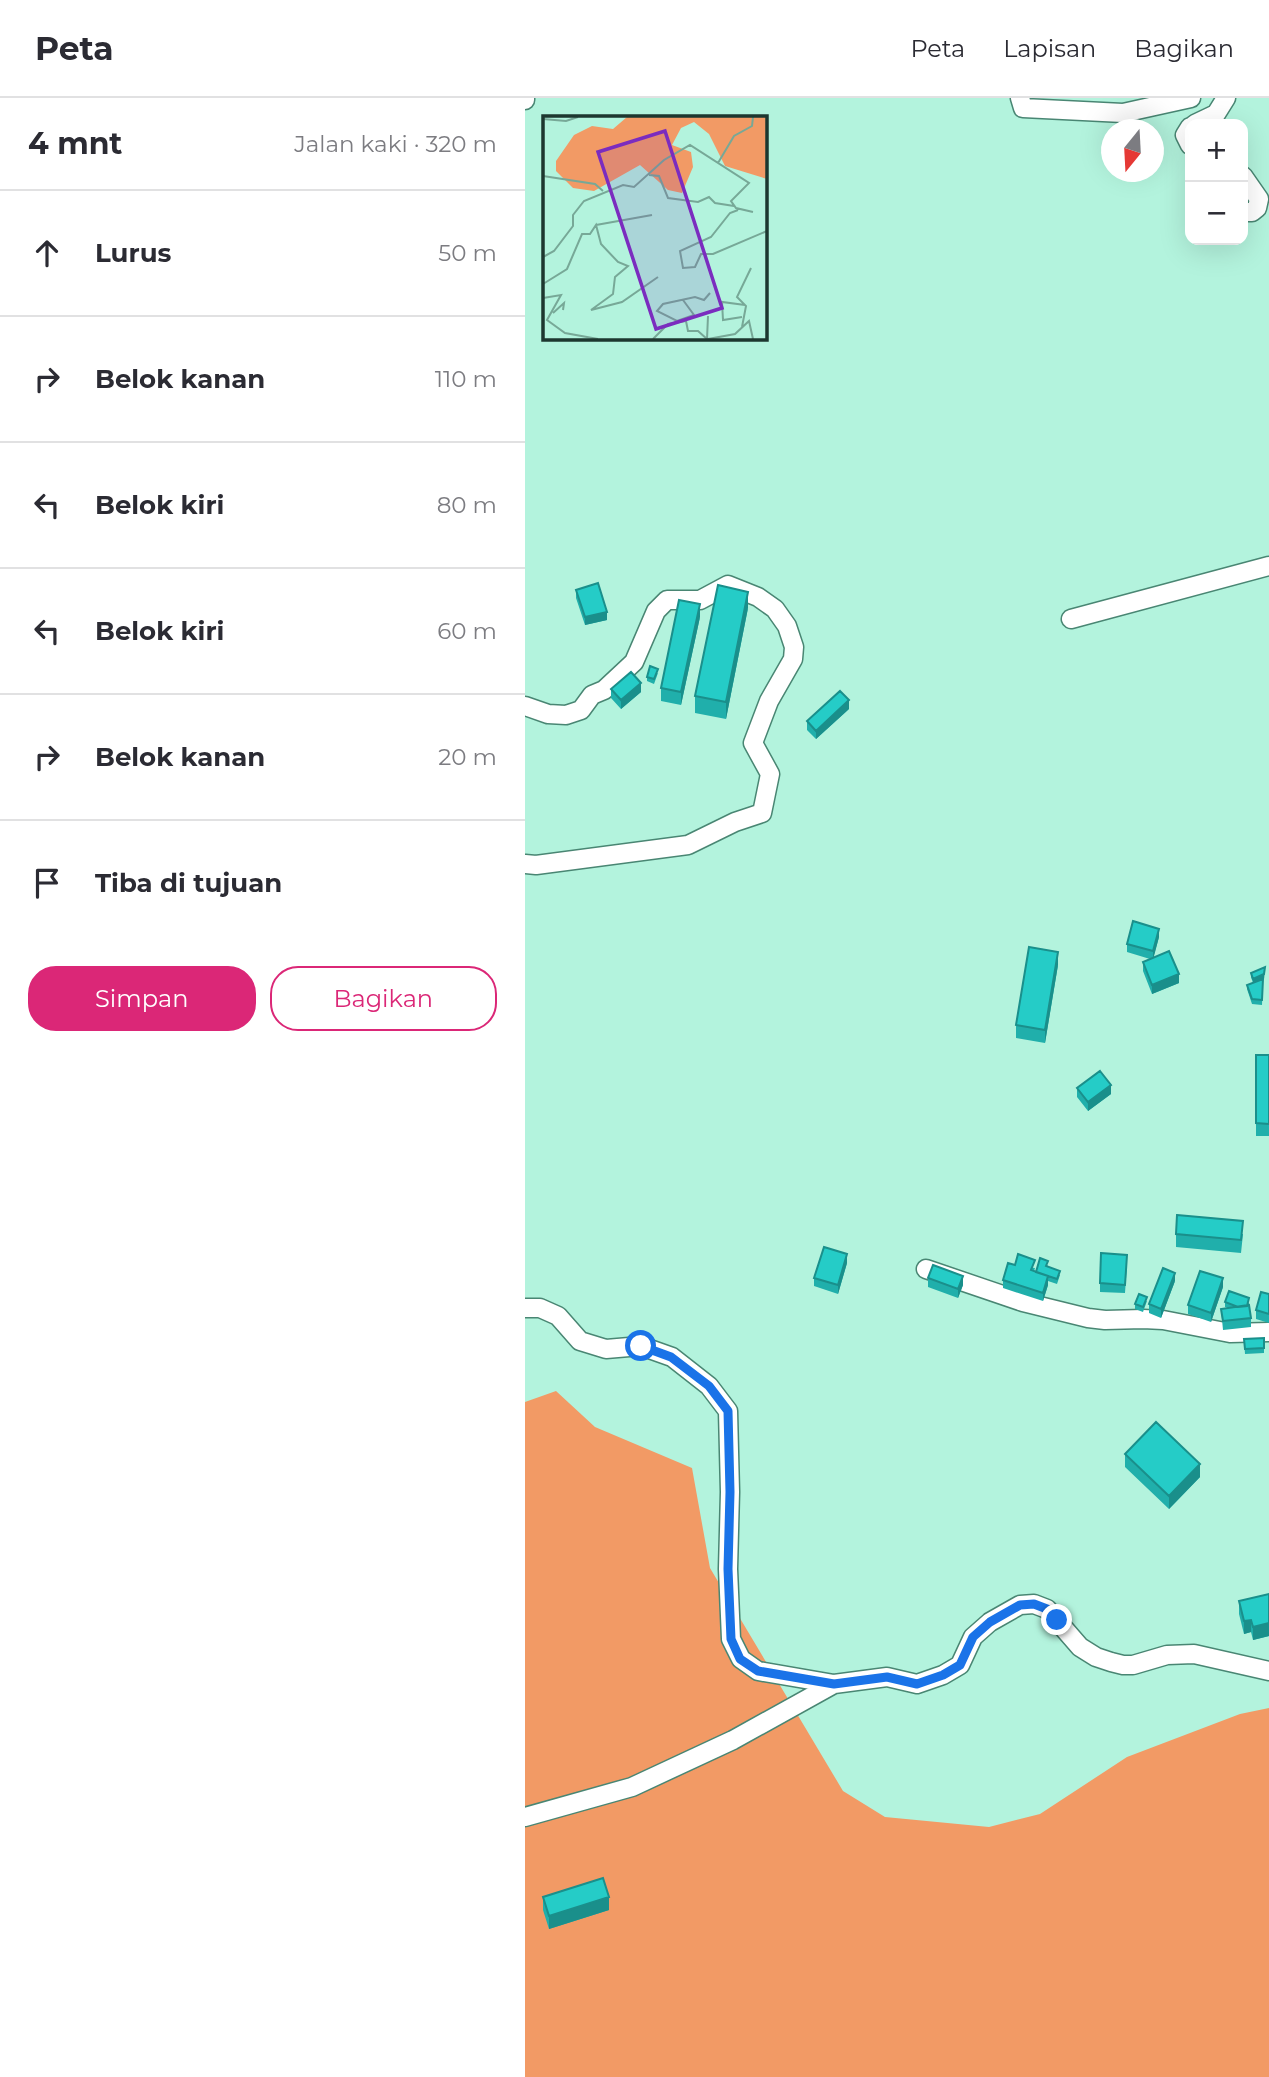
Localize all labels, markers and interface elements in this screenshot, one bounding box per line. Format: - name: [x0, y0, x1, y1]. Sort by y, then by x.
- text: Peta: [35, 28, 114, 68]
- text: Peta: [910, 34, 965, 63]
- text: Lapisan: [1003, 34, 1096, 63]
- text: Bagikan: [1134, 34, 1234, 63]
- inset map: [543, 116, 767, 340]
- north arrow: [1101, 119, 1164, 182]
- map controls: [1185, 119, 1248, 245]
- button: +: [1185, 119, 1248, 182]
- text: 4 mnt: [28, 125, 122, 162]
- text: Jalan kaki · 320 m: [294, 130, 497, 158]
- button: −: [1185, 182, 1248, 245]
- icon: ahead: [28, 234, 66, 272]
- text: Lurus: [95, 237, 171, 269]
- text: 50 m: [438, 239, 497, 267]
- icon: right: [28, 360, 66, 398]
- text: Belok kanan: [95, 363, 265, 395]
- text: 110 m: [435, 365, 497, 393]
- icon: left: [28, 486, 66, 524]
- text: Belok kiri: [95, 489, 224, 521]
- text: 80 m: [437, 491, 497, 519]
- icon: left: [28, 612, 66, 650]
- text: Belok kiri: [95, 615, 224, 647]
- text: 60 m: [437, 617, 497, 645]
- icon: right: [28, 738, 66, 776]
- text: Belok kanan: [95, 741, 265, 773]
- text: 20 m: [438, 743, 497, 771]
- icon: arrive: [28, 864, 66, 902]
- text: Tiba di tujuan: [95, 867, 282, 899]
- button: Simpan: [28, 966, 256, 1031]
- button: Bagikan: [270, 966, 497, 1031]
- route start: [625, 1330, 656, 1361]
- route end: [1041, 1604, 1072, 1635]

